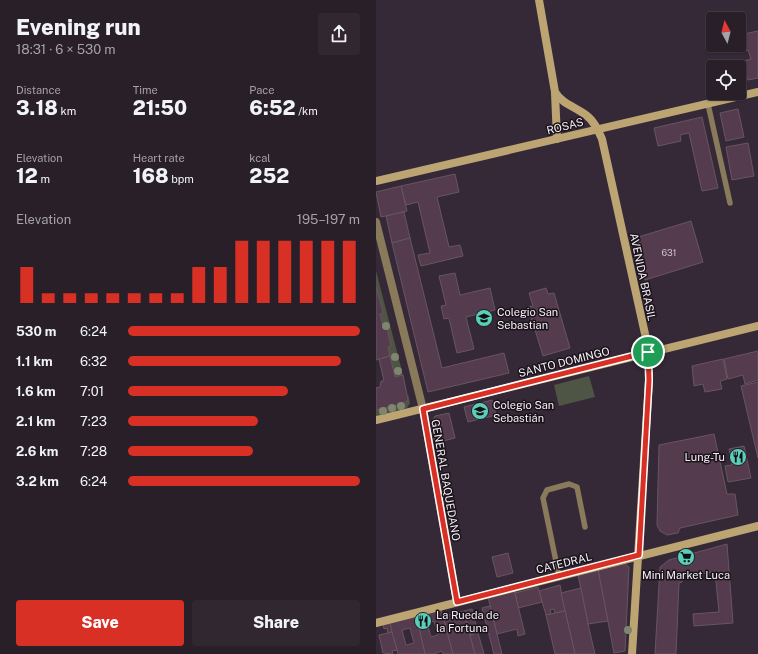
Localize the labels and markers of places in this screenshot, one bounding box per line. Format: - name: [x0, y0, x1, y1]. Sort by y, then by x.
- place label: Colegio San Sebastian: [497, 306, 558, 331]
- school or university icon: Colegio San Sebastian: [474, 308, 494, 328]
- pin: [631, 335, 665, 369]
- place label: Colegio San Sebastián: [493, 399, 554, 424]
- school or university icon: Colegio San Sebastián: [470, 401, 490, 421]
- restaurant icon: Lung-Tu: [728, 447, 748, 467]
- place label: Lung-Tu: [684, 451, 725, 463]
- supermarket icon: Mini Market Luca: [676, 547, 696, 567]
- place label: Mini Market Luca: [642, 569, 730, 581]
- place label: La Rueda de la Fortuna: [436, 609, 499, 634]
- restaurant icon: La Rueda de la Fortuna: [413, 611, 433, 631]

